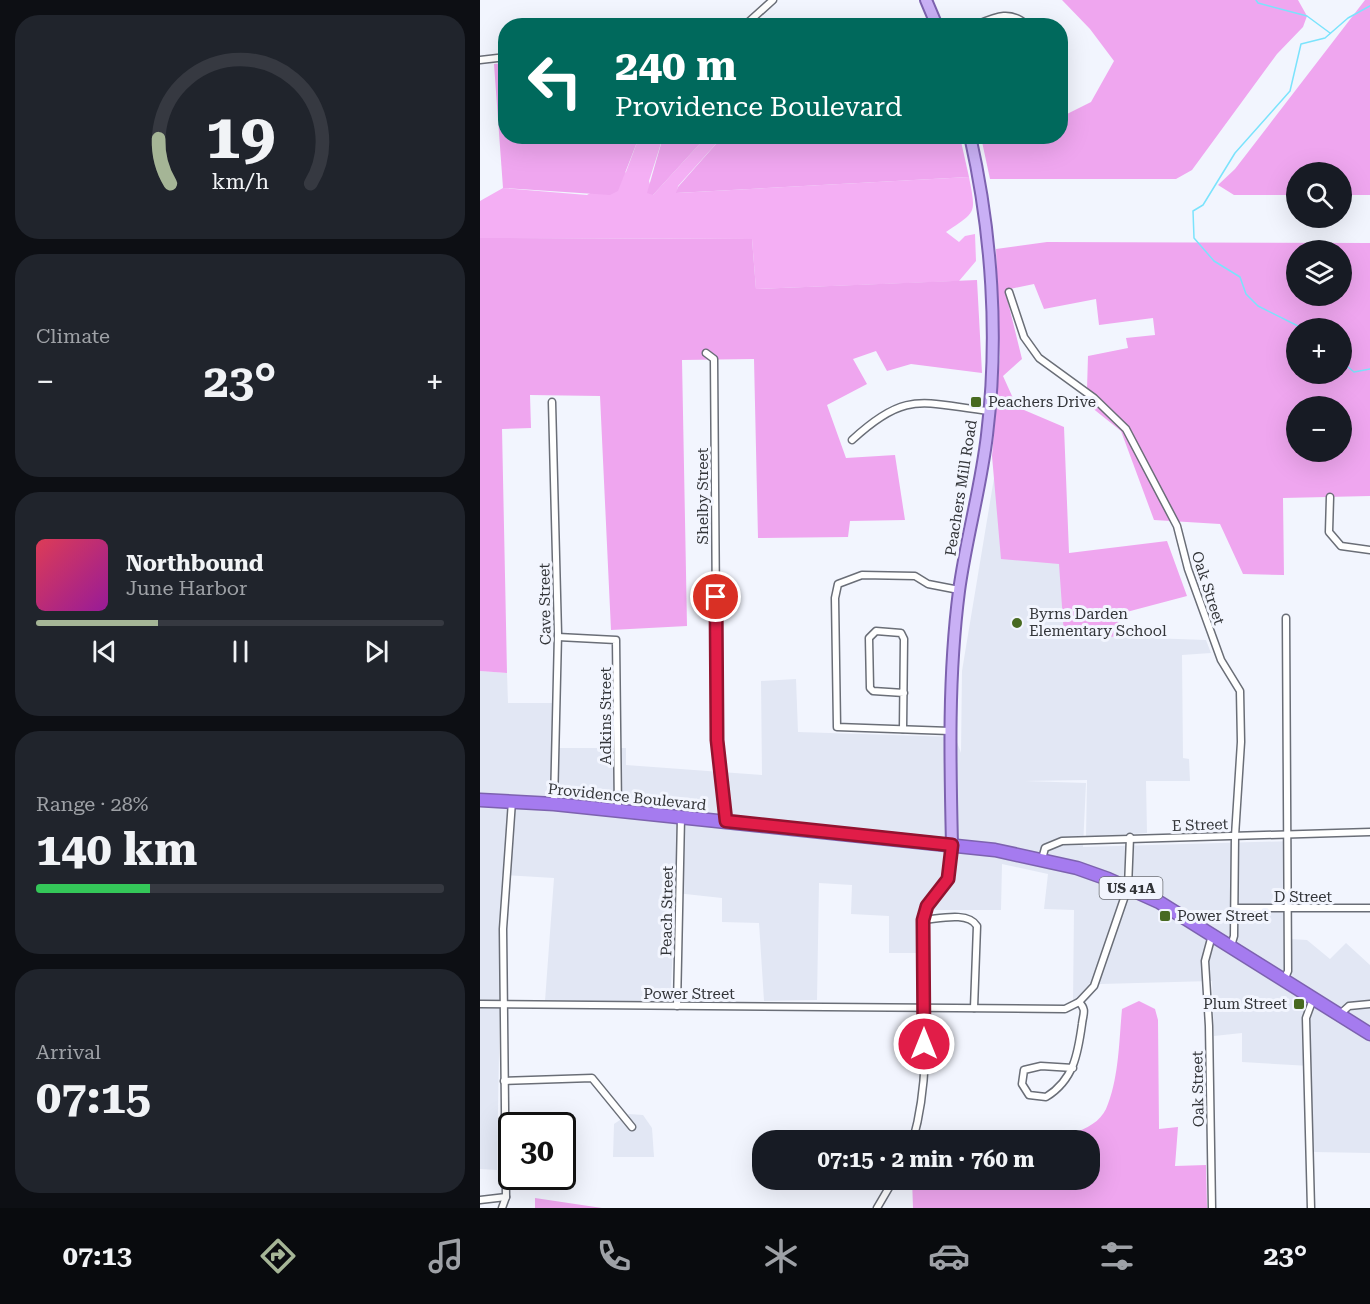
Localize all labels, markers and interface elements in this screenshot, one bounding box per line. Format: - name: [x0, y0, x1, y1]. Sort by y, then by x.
- text: 240 m: [615, 41, 737, 90]
- icon: left: [516, 42, 594, 120]
- text: Providence Boulevard: [615, 91, 902, 123]
- text: 19: [205, 100, 275, 173]
- map controls: [1286, 162, 1352, 462]
- button: search: [1286, 162, 1352, 228]
- text: km/h: [211, 169, 269, 194]
- button: layers: [1286, 240, 1352, 306]
- button: +: [1286, 318, 1352, 384]
- text: Climate: [36, 324, 110, 348]
- text: 23°: [204, 355, 276, 408]
- text: −: [36, 362, 54, 401]
- text: +: [426, 362, 444, 401]
- place label: Peachers Drive: [988, 393, 1096, 411]
- marker: Peachers Drive: [969, 395, 983, 409]
- button: −: [1286, 396, 1352, 462]
- street label: Peachers Mill Road: [941, 418, 981, 557]
- street label: Shelby Street: [694, 447, 712, 544]
- street label: Oak Street: [1188, 549, 1228, 627]
- text: Northbound: [126, 551, 264, 576]
- street label: Cave Street: [535, 562, 555, 645]
- pin: [690, 571, 741, 622]
- text: June Harbor: [126, 576, 247, 600]
- icon: arrive: [699, 580, 732, 613]
- place label: Byrns Darden Elementary School: [1029, 605, 1167, 640]
- marker: Byrns Darden Elementary School: [1010, 616, 1024, 630]
- icon: previous: [88, 635, 121, 668]
- icon: pause: [224, 635, 257, 668]
- icon: next: [360, 635, 393, 668]
- street label: Adkins Street: [597, 667, 615, 765]
- street label: Providence Boulevard: [547, 780, 708, 814]
- text: Range · 28%: [36, 792, 148, 816]
- street label: E Street: [1171, 815, 1229, 835]
- text: 140 km: [36, 823, 197, 876]
- street label: Peach Street: [657, 865, 677, 956]
- road number: US 41A: [1100, 877, 1162, 899]
- street label: D Street: [1274, 888, 1333, 906]
- place label: Power Street: [1177, 907, 1269, 925]
- marker: Power Street: [1158, 909, 1172, 923]
- street label: Power Street: [643, 985, 735, 1003]
- place label: Plum Street: [1203, 995, 1287, 1013]
- marker: Plum Street: [1292, 997, 1306, 1011]
- position arrow: [892, 1012, 956, 1076]
- text: Arrival: [36, 1040, 101, 1064]
- street label: Oak Street: [1188, 1050, 1208, 1127]
- text: 07:15: [36, 1071, 151, 1124]
- speed limit sign: 30: [498, 1112, 576, 1190]
- text: 07:15 · 2 min · 760 m: [817, 1147, 1035, 1172]
- icon: directions: [257, 1235, 299, 1277]
- icon: music: [425, 1235, 467, 1277]
- icon: phone: [593, 1235, 635, 1277]
- icon: climate: [760, 1235, 802, 1277]
- icon: car: [928, 1235, 970, 1277]
- icon: filters: [1096, 1235, 1138, 1277]
- text: 07:13: [63, 1240, 132, 1272]
- text: 23°: [1263, 1240, 1307, 1272]

